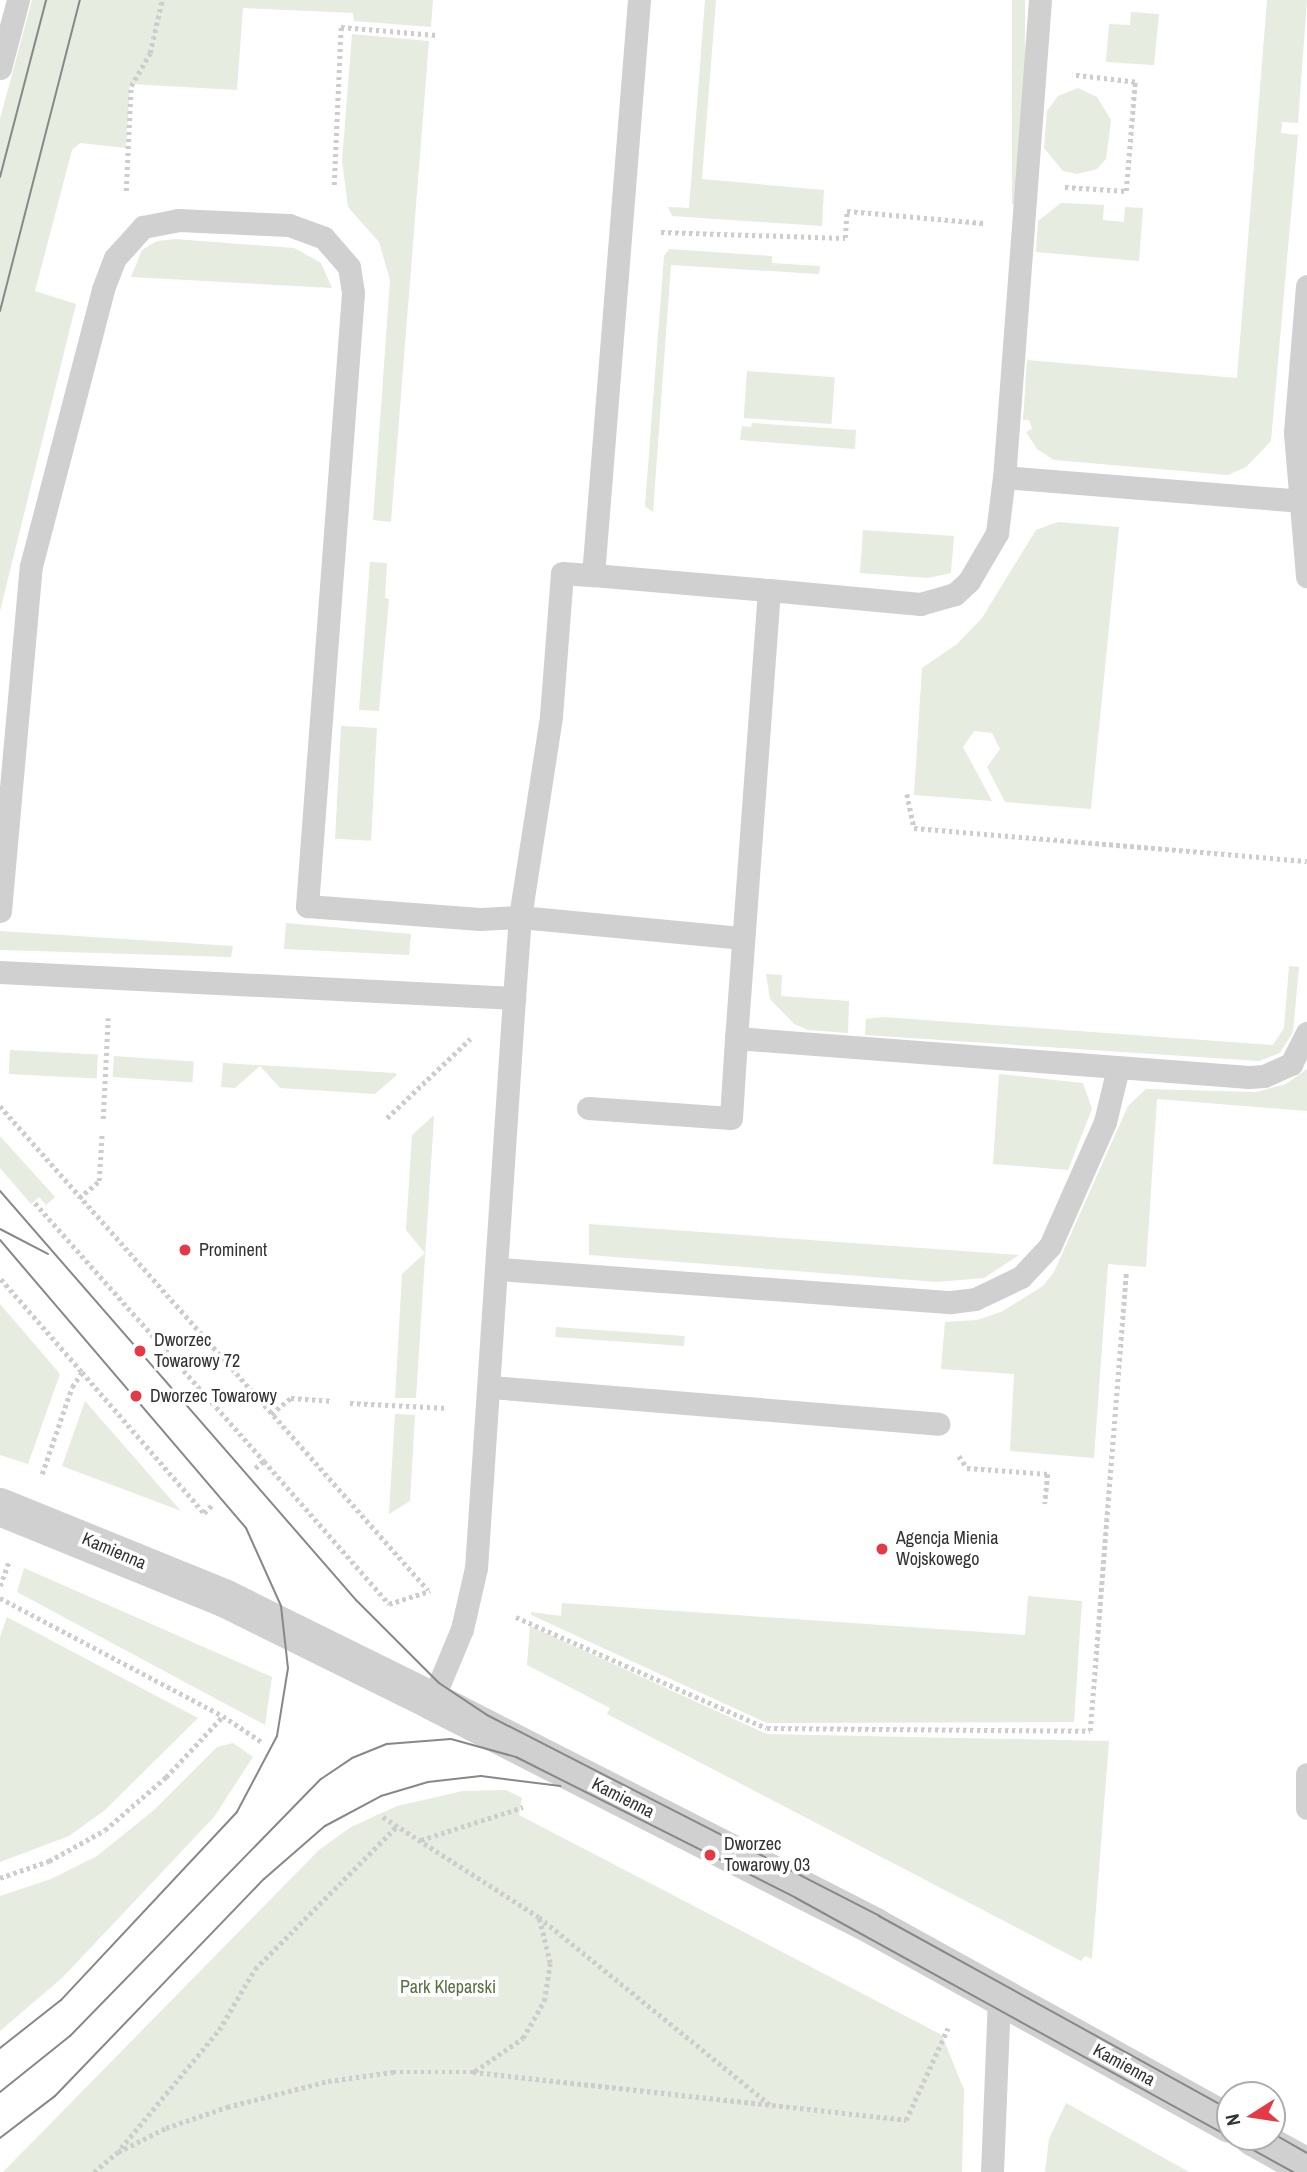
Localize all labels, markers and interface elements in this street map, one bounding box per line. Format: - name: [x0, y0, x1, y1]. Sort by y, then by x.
- place label: Prominent: [199, 1239, 267, 1261]
- marker: Prominent: [177, 1242, 193, 1258]
- place label: Dworzec Towarowy 72: [154, 1330, 240, 1372]
- marker: Dworzec Towarowy 72: [132, 1343, 148, 1359]
- place label: Dworzec Towarowy: [150, 1385, 277, 1407]
- marker: Dworzec Towarowy: [128, 1388, 144, 1404]
- street label: Kamienna: [79, 1528, 149, 1574]
- place label: Agencja Mienia Wojskowego: [896, 1528, 999, 1570]
- marker: Agencja Mienia Wojskowego: [874, 1541, 890, 1557]
- street label: Kamienna: [588, 1773, 658, 1823]
- place label: Dworzec Towarowy 03: [724, 1834, 810, 1876]
- marker: Dworzec Towarowy 03: [702, 1847, 718, 1863]
- park label: Park Kleparski: [400, 1976, 496, 1998]
- street label: Kamienna: [1089, 2039, 1159, 2091]
- north arrow: [1216, 2081, 1286, 2151]
- text: N: [1219, 2112, 1246, 2128]

